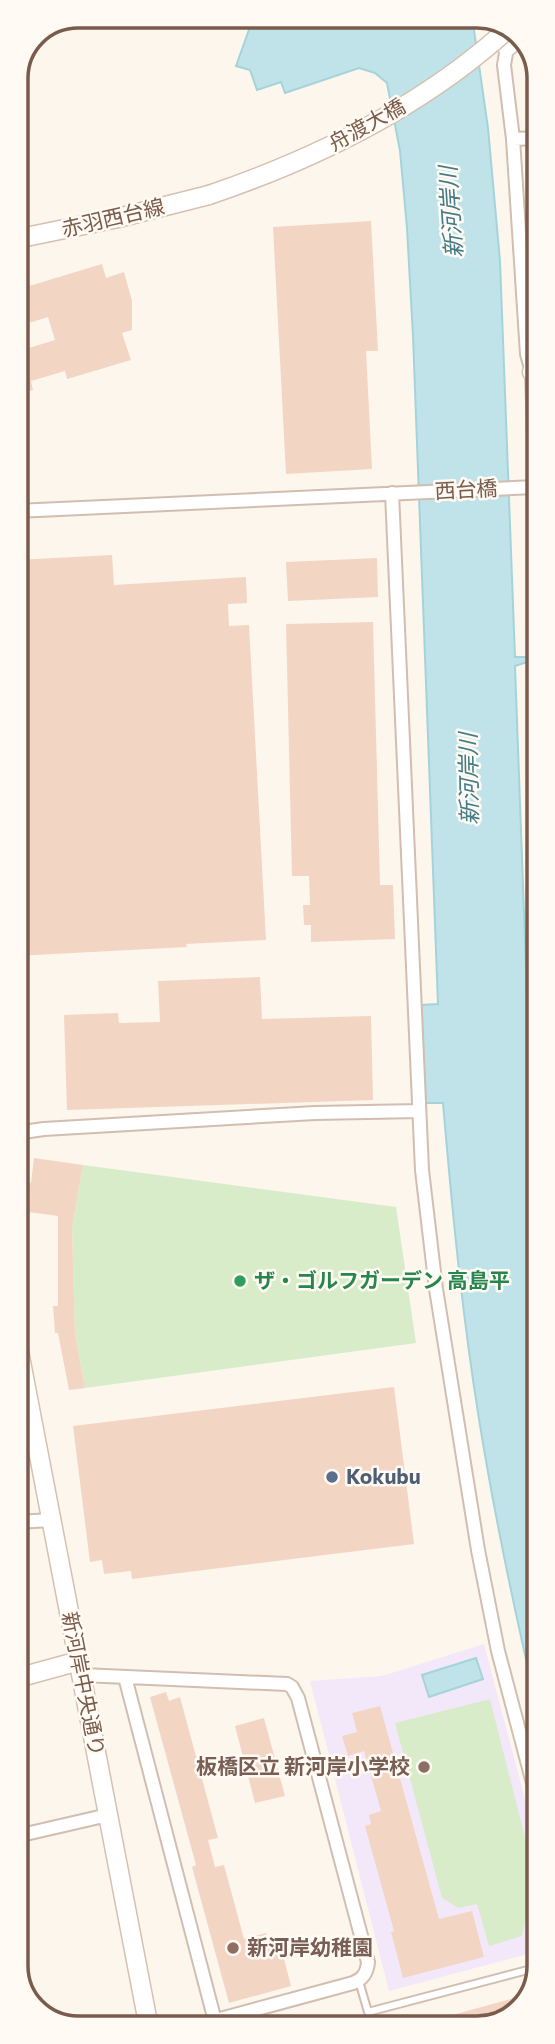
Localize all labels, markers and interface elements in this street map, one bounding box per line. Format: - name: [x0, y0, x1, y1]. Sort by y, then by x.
- street label: 舟渡大橋: [323, 92, 409, 155]
- water label: 新河岸川: [433, 162, 467, 259]
- street label: 赤羽西台線: [59, 193, 167, 241]
- street label: 西台橋: [434, 474, 498, 503]
- water label: 新河岸川: [453, 730, 483, 825]
- place label: ザ・ゴルフガーデン 高島平: [254, 1267, 510, 1292]
- marker: ザ・ゴルフガーデン 高島平: [232, 1273, 248, 1289]
- place label: Kokubu: [346, 1463, 421, 1488]
- marker: Kokubu: [324, 1469, 340, 1485]
- street label: 新河岸中央通り: [58, 1609, 111, 1758]
- place label: 板橋区立 新河岸小学校: [196, 1753, 410, 1778]
- marker: 板橋区立 新河岸小学校: [416, 1759, 432, 1775]
- place label: 新河岸幼稚園: [247, 1934, 373, 1959]
- marker: 新河岸幼稚園: [225, 1940, 241, 1956]

